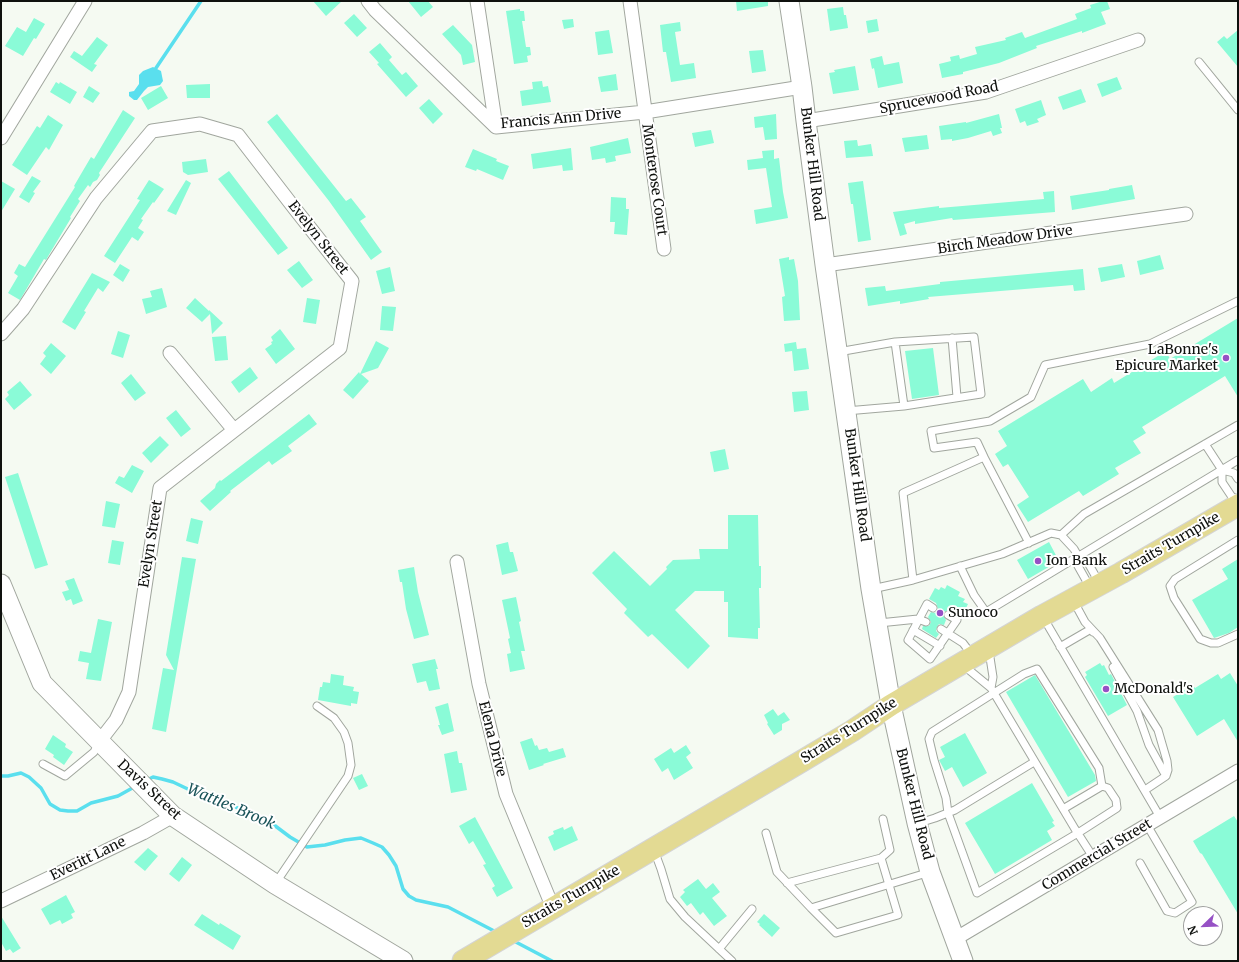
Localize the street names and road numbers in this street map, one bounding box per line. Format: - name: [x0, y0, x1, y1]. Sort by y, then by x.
- street label: Sprucewood Road: [878, 78, 1000, 118]
- street label: Francis Ann Drive: [500, 105, 622, 133]
- street label: Bunker Hill Road: [797, 106, 827, 222]
- street label: Monterose Court: [638, 123, 670, 237]
- street label: Evelyn Street: [284, 198, 352, 278]
- street label: Birch Meadow Drive: [937, 222, 1073, 258]
- street label: Bunker Hill Road: [841, 427, 873, 543]
- street label: Evelyn Street: [136, 499, 166, 589]
- street label: Straits Turnpike: [1119, 509, 1223, 579]
- street label: Straits Turnpike: [798, 695, 900, 767]
- street label: Elena Drive: [475, 700, 509, 778]
- street label: Bunker Hill Road: [892, 746, 936, 862]
- street label: Davis Street: [114, 756, 184, 824]
- street label: Commercial Street: [1039, 816, 1155, 894]
- street label: Everitt Lane: [48, 834, 128, 884]
- street label: Straits Turnpike: [519, 862, 623, 932]

